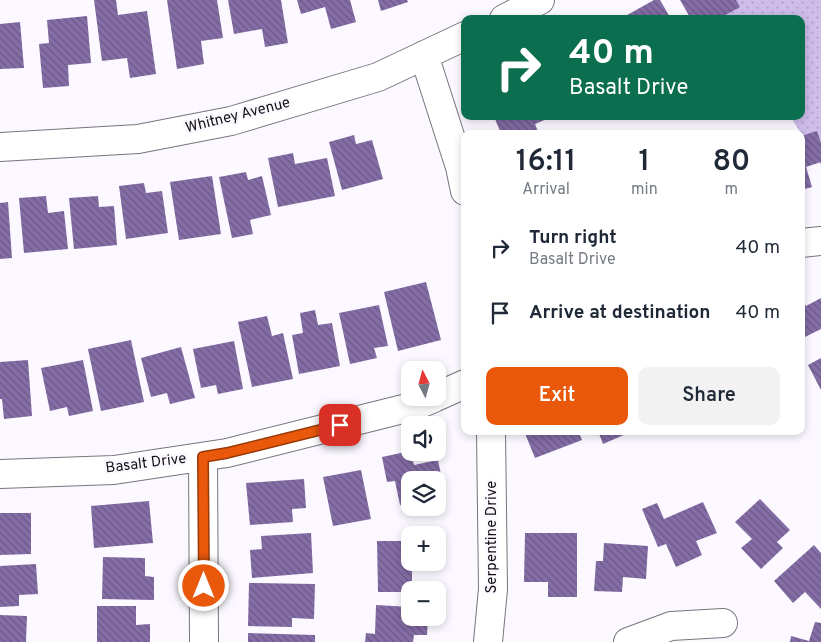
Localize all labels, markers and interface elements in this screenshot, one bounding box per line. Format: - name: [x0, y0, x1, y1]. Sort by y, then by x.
- text: 40 m: [569, 32, 654, 76]
- icon: right: [486, 35, 551, 100]
- text: Basalt Drive: [569, 75, 688, 102]
- street label: Whitney Avenue: [184, 94, 292, 138]
- text: 16:11: [516, 144, 576, 181]
- text: 1: [638, 144, 650, 181]
- text: 80: [712, 144, 750, 181]
- text: Arrival: [522, 180, 570, 200]
- text: min: [631, 180, 658, 200]
- text: m: [725, 180, 738, 200]
- text: Turn right: [529, 226, 617, 250]
- icon: right: [486, 234, 514, 262]
- text: 40 m: [735, 236, 780, 260]
- text: Basalt Drive: [529, 250, 616, 270]
- icon: arrive: [486, 299, 514, 327]
- text: Arrive at destination: [529, 301, 710, 325]
- text: 40 m: [735, 301, 780, 325]
- north arrow: [401, 361, 446, 406]
- map controls: [401, 361, 446, 626]
- button: Exit: [486, 367, 628, 425]
- button: Share: [638, 367, 780, 425]
- pin: [319, 404, 361, 446]
- icon: arrive: [326, 411, 354, 439]
- button: sound: [401, 416, 446, 461]
- street label: Basalt Drive: [104, 450, 188, 478]
- button: layers: [401, 471, 446, 516]
- street label: Serpentine Drive: [483, 481, 502, 593]
- button: +: [401, 526, 446, 571]
- position arrow: [177, 559, 229, 611]
- button: −: [401, 581, 446, 626]

